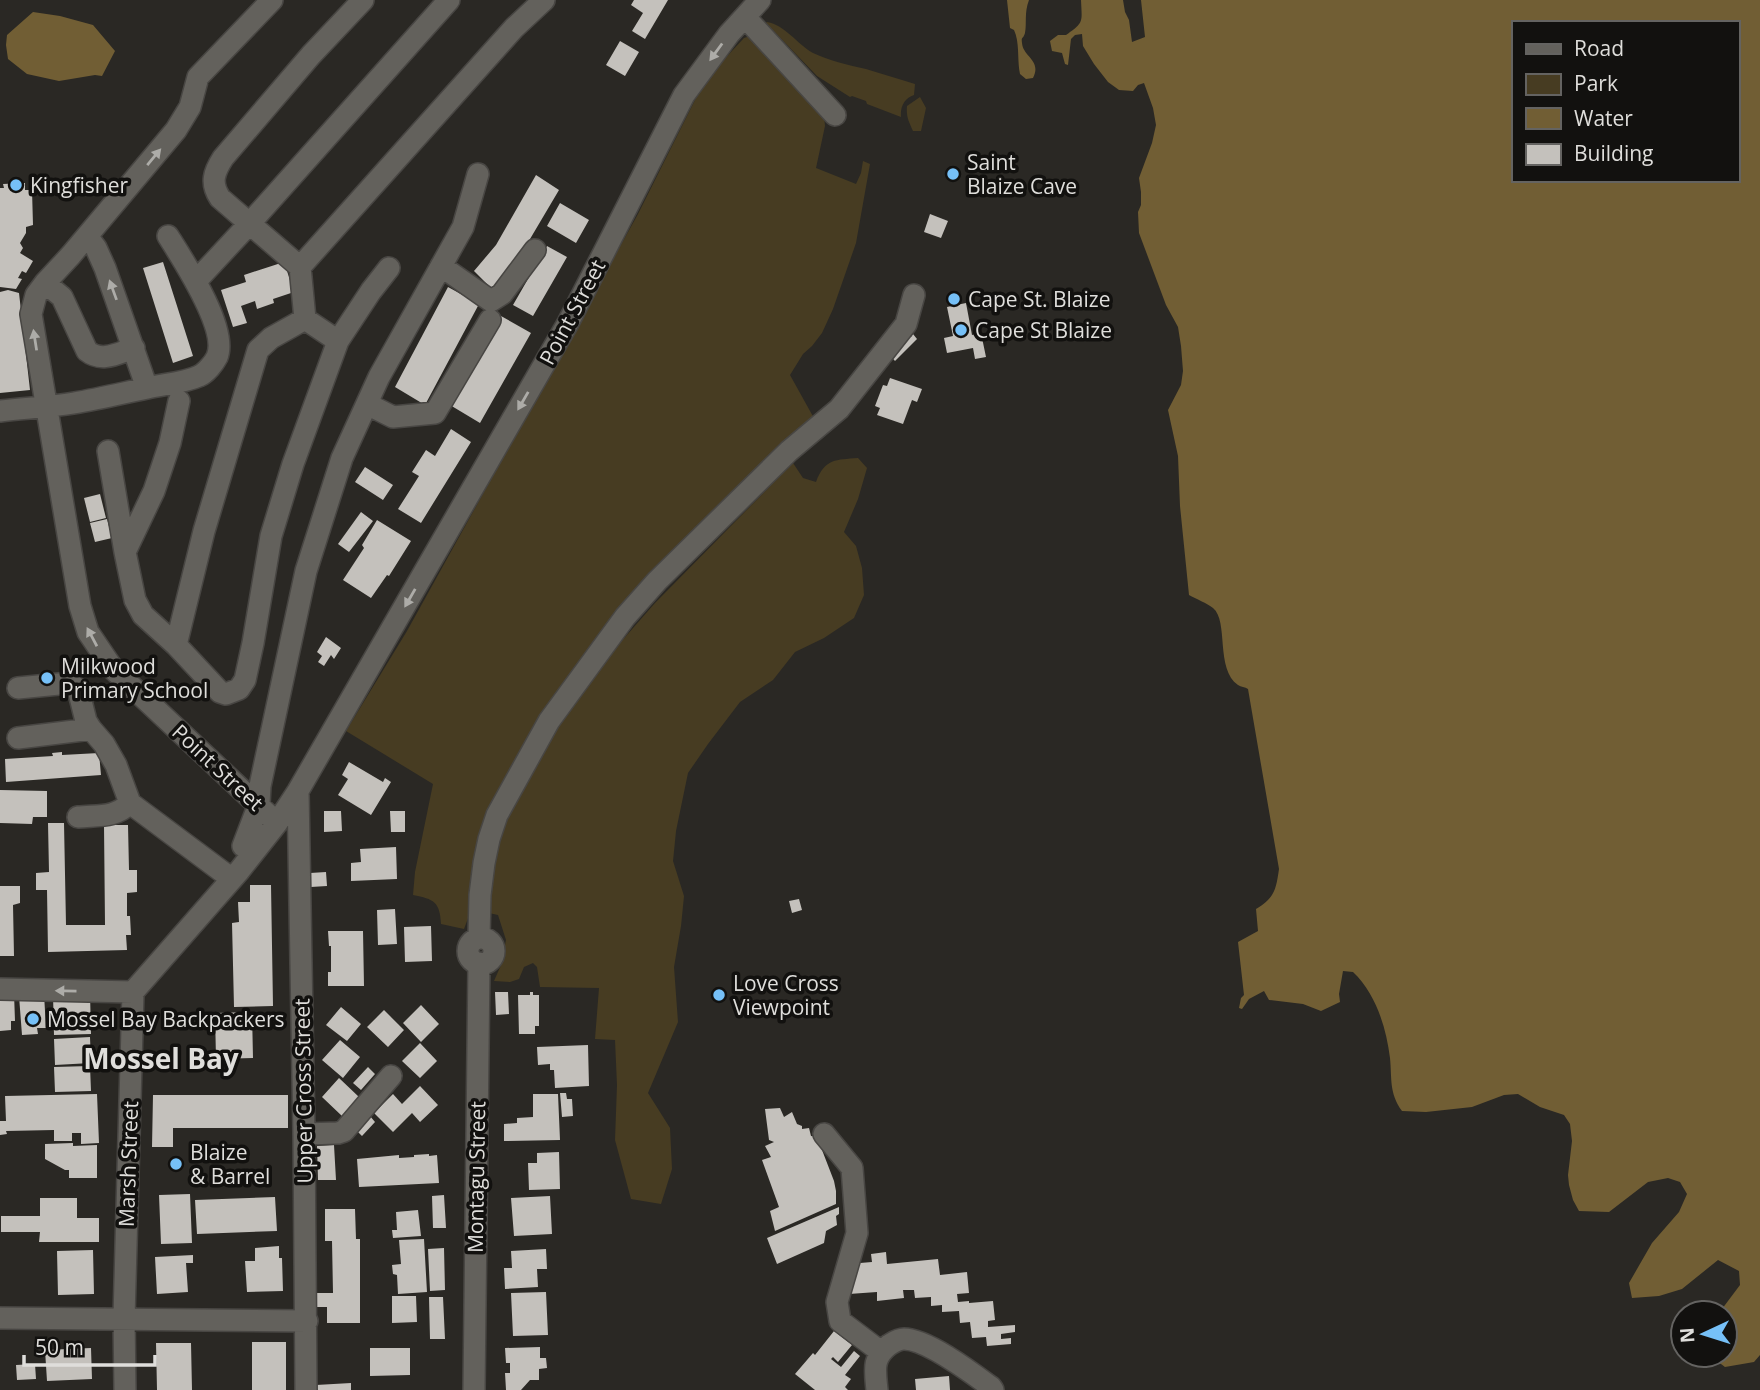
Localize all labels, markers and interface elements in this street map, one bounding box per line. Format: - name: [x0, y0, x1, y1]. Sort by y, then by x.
- legend: [1512, 21, 1739, 182]
- text: Road: [1574, 34, 1624, 62]
- one-way arrow: [709, 43, 723, 61]
- text: Park: [1574, 69, 1618, 97]
- text: Water: [1574, 104, 1633, 132]
- text: Building: [1574, 139, 1653, 167]
- one-way arrow: [146, 148, 161, 165]
- place label: Saint Blaize Cave: [967, 148, 1077, 200]
- marker: Saint Blaize Cave: [945, 166, 961, 182]
- place label: Kingfisher: [30, 171, 128, 199]
- marker: Kingfisher: [8, 177, 24, 193]
- street label: Point Street: [533, 255, 611, 369]
- one-way arrow: [107, 280, 118, 301]
- place label: Cape St. Blaize: [968, 285, 1110, 313]
- marker: Cape St. Blaize: [946, 291, 962, 307]
- place label: Cape St Blaize: [975, 316, 1112, 344]
- marker: Cape St Blaize: [953, 322, 969, 338]
- one-way arrow: [29, 329, 40, 351]
- one-way arrow: [517, 391, 529, 410]
- one-way arrow: [404, 588, 416, 608]
- one-way arrow: [86, 627, 98, 646]
- place label: Milkwood Primary School: [61, 652, 208, 704]
- marker: Milkwood Primary School: [39, 670, 55, 686]
- street label: Point Street: [166, 718, 270, 816]
- place label: Love Cross Viewpoint: [733, 969, 839, 1021]
- one-way arrow: [55, 985, 77, 996]
- marker: Love Cross Viewpoint: [711, 987, 727, 1003]
- street label: Upper Cross Street: [287, 998, 319, 1184]
- place label: Mossel Bay Backpackers: [47, 1005, 285, 1033]
- marker: Mossel Bay Backpackers: [25, 1011, 41, 1027]
- district label: Mossel Bay: [83, 1039, 239, 1077]
- street label: Marsh Street: [112, 1100, 144, 1228]
- street label: Montagu Street: [461, 1101, 491, 1253]
- place label: Blaize & Barrel: [190, 1138, 270, 1190]
- marker: Blaize & Barrel: [168, 1156, 184, 1172]
- north arrow: [1669, 1299, 1739, 1369]
- scale bar: [24, 1324, 156, 1368]
- text: N: [1674, 1327, 1701, 1344]
- text: 50 m: [35, 1333, 84, 1361]

